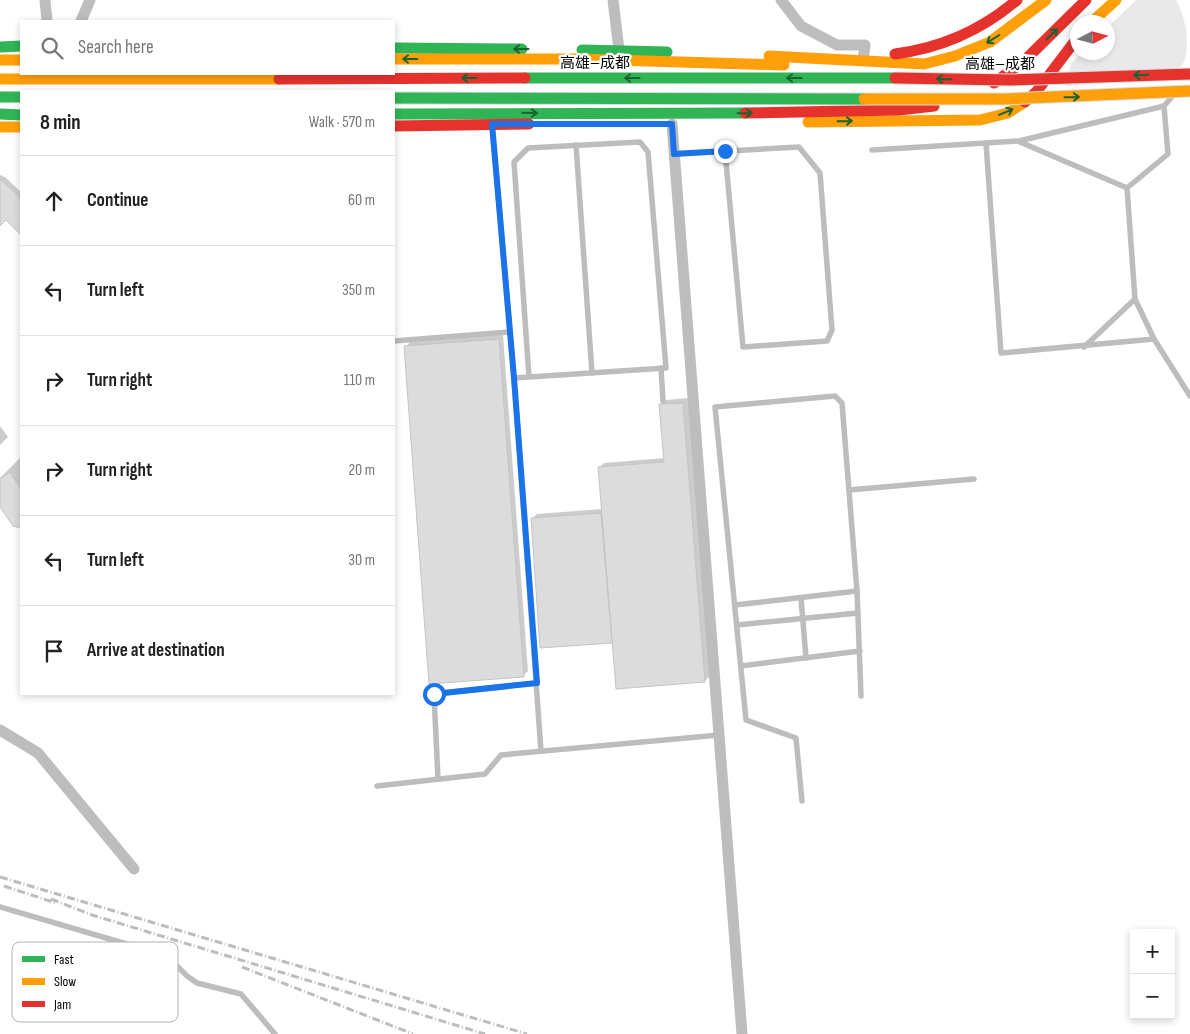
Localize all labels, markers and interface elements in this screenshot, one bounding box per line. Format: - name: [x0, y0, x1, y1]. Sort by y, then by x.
- north arrow: [1070, 15, 1115, 60]
- search box: [20, 20, 395, 75]
- one-way arrow: [1046, 28, 1058, 40]
- icon: search: [38, 34, 66, 62]
- one-way arrow: [986, 34, 1000, 45]
- text: Search here: [78, 36, 154, 59]
- one-way arrow: [513, 44, 529, 54]
- one-way arrow: [402, 54, 418, 64]
- street label: 高雄—成都: [560, 54, 630, 73]
- street label: 高雄—成都: [965, 55, 1035, 74]
- one-way arrow: [1134, 71, 1150, 80]
- one-way arrow: [461, 73, 478, 83]
- one-way arrow: [624, 73, 640, 83]
- one-way arrow: [786, 73, 802, 83]
- one-way arrow: [936, 74, 952, 84]
- one-way arrow: [1063, 93, 1079, 102]
- one-way arrow: [998, 107, 1013, 117]
- one-way arrow: [522, 108, 538, 118]
- one-way arrow: [736, 108, 753, 118]
- text: 8 min: [40, 110, 81, 135]
- text: Walk · 570 m: [309, 113, 375, 132]
- one-way arrow: [836, 116, 853, 126]
- route end: [714, 140, 737, 163]
- icon: ahead: [40, 187, 68, 215]
- text: Continue: [87, 189, 148, 212]
- text: 60 m: [348, 191, 375, 210]
- icon: left: [40, 277, 68, 305]
- text: Turn left: [87, 279, 144, 302]
- text: 350 m: [342, 281, 375, 300]
- icon: right: [40, 367, 68, 395]
- text: Turn right: [87, 369, 152, 392]
- text: 110 m: [344, 371, 375, 390]
- icon: right: [40, 457, 68, 485]
- text: Turn right: [87, 459, 152, 482]
- text: 20 m: [348, 461, 375, 480]
- icon: left: [40, 547, 68, 575]
- text: Turn left: [87, 549, 144, 572]
- text: 30 m: [348, 551, 375, 570]
- icon: arrive: [40, 637, 68, 665]
- text: Arrive at destination: [87, 639, 225, 662]
- route start: [423, 683, 446, 706]
- map controls: [1130, 929, 1175, 1019]
- button: +: [1130, 929, 1175, 974]
- legend: [12, 942, 178, 1022]
- text: Fast: [54, 951, 74, 968]
- text: Slow: [54, 973, 76, 990]
- button: −: [1130, 974, 1175, 1019]
- text: Jam: [53, 996, 71, 1013]

